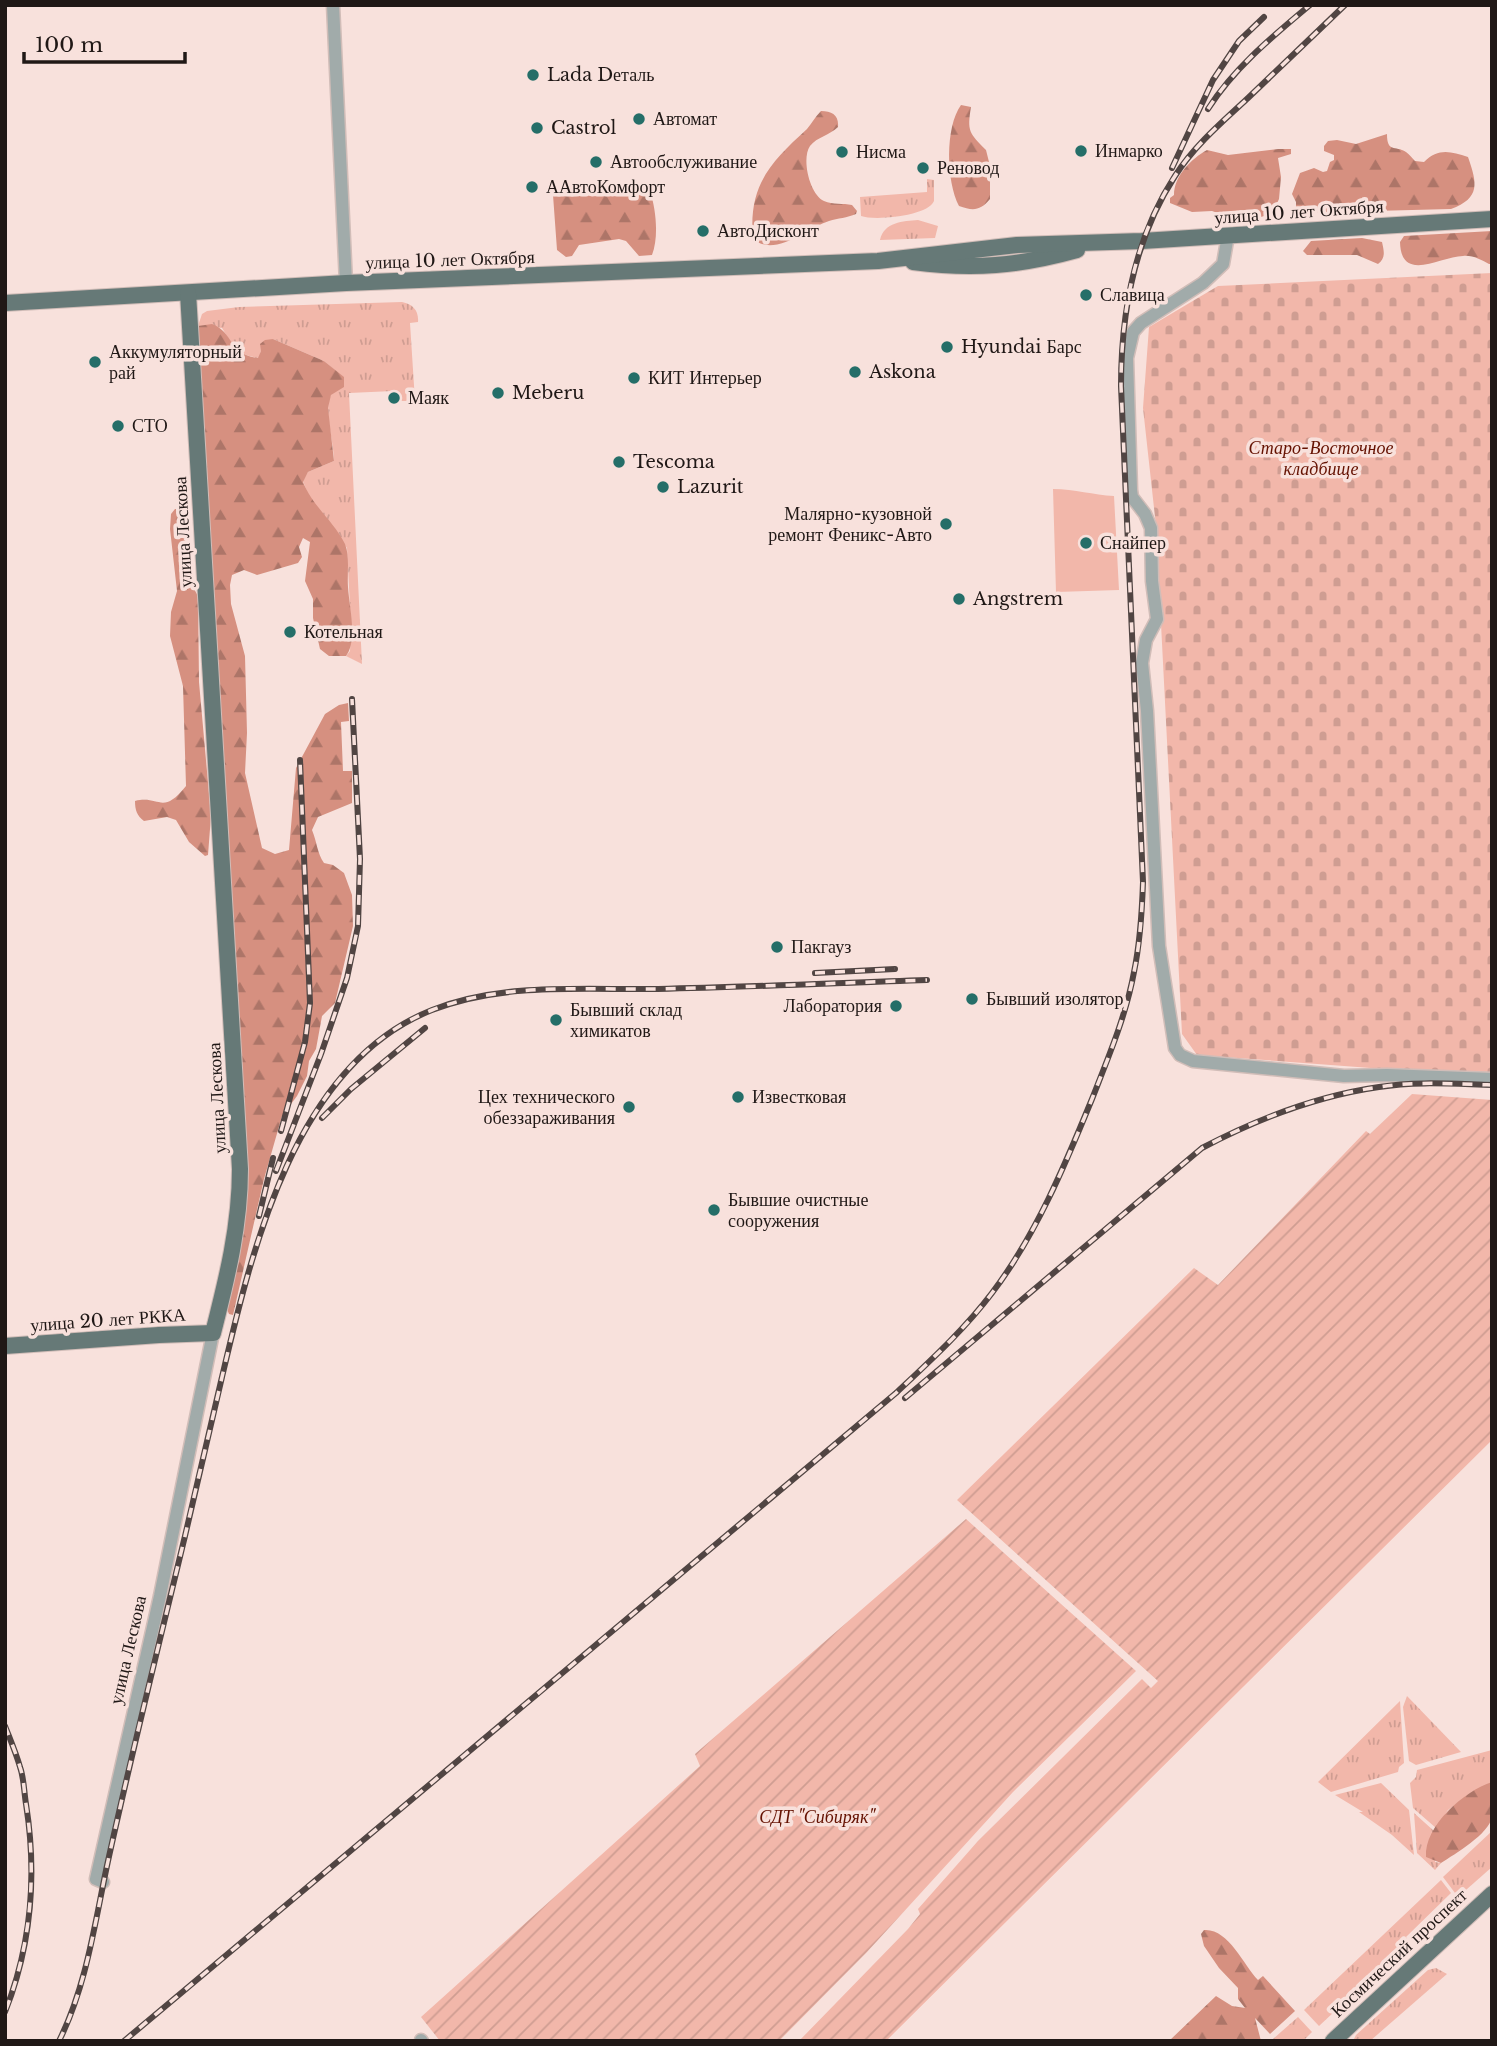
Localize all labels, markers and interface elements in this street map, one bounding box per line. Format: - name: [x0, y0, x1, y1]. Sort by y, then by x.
- scale bar: [24, 21, 186, 65]
- text: 100 m: [35, 32, 103, 58]
- place label: Lada Dеталь: [547, 64, 654, 86]
- marker: Lada Dеталь: [525, 67, 541, 83]
- place label: Автомат: [653, 108, 717, 130]
- marker: Автомат: [631, 111, 647, 127]
- place label: Castrol: [551, 117, 617, 139]
- marker: Castrol: [529, 120, 545, 136]
- place label: Инмарко: [1095, 140, 1163, 162]
- place label: Нисма: [856, 141, 906, 163]
- marker: Инмарко: [1073, 143, 1089, 159]
- marker: Нисма: [834, 144, 850, 160]
- place label: Автообслуживание: [610, 151, 757, 173]
- marker: Автообслуживание: [588, 154, 604, 170]
- place label: Реновод: [937, 157, 999, 179]
- marker: Реновод: [915, 160, 931, 176]
- place label: ААвтоКомфорт: [546, 176, 665, 198]
- marker: ААвтоКомфорт: [524, 179, 540, 195]
- street label: улица 10 лет Октября: [1214, 195, 1384, 229]
- place label: АвтоДисконт: [717, 220, 819, 242]
- marker: АвтоДисконт: [695, 223, 711, 239]
- street label: улица 10 лет Октября: [365, 246, 535, 274]
- place label: Славица: [1100, 284, 1165, 306]
- marker: Славица: [1078, 287, 1094, 303]
- place label: Hyundai Барс: [961, 336, 1082, 358]
- marker: Hyundai Барс: [939, 339, 955, 355]
- place label: Аккумуляторный рай: [109, 341, 242, 384]
- marker: Аккумуляторный рай: [87, 354, 103, 370]
- place label: Askona: [868, 361, 936, 383]
- marker: Askona: [847, 364, 863, 380]
- place label: КИТ Интерьер: [648, 367, 762, 389]
- marker: КИТ Интерьер: [626, 370, 642, 386]
- place label: Meberu: [512, 382, 584, 404]
- marker: Meberu: [490, 385, 506, 401]
- place label: Маяк: [408, 387, 449, 409]
- marker: Маяк: [386, 390, 402, 406]
- place label: СТО: [132, 415, 168, 437]
- marker: СТО: [110, 418, 126, 434]
- park label: Старо-Восточное кладбище: [1249, 437, 1393, 480]
- place label: Tescoma: [633, 451, 715, 473]
- marker: Tescoma: [611, 454, 627, 470]
- street label: улица Лескова: [169, 476, 197, 588]
- place label: Lazurit: [677, 476, 744, 498]
- marker: Lazurit: [655, 479, 671, 495]
- place label: Малярно-кузовной ремонт Феникс-Авто: [768, 503, 932, 546]
- marker: Малярно-кузовной ремонт Феникс-Авто: [938, 516, 954, 532]
- place label: Снайпер: [1100, 532, 1166, 554]
- marker: Снайпер: [1078, 535, 1094, 551]
- place label: Angstrem: [972, 588, 1063, 610]
- marker: Angstrem: [951, 591, 967, 607]
- place label: Котельная: [304, 621, 383, 643]
- marker: Котельная: [282, 624, 298, 640]
- place label: Пакгауз: [791, 936, 851, 958]
- marker: Пакгауз: [769, 939, 785, 955]
- place label: Бывший изолятор: [986, 988, 1124, 1010]
- marker: Бывший изолятор: [964, 991, 980, 1007]
- place label: Лаборатория: [784, 995, 882, 1017]
- marker: Лаборатория: [888, 998, 904, 1014]
- place label: Бывший склад химикатов: [570, 999, 682, 1042]
- marker: Бывший склад химикатов: [548, 1012, 564, 1028]
- street label: улица Лескова: [203, 1042, 231, 1154]
- place label: Цех технического обеззараживания: [478, 1086, 615, 1129]
- place label: Известковая: [752, 1086, 846, 1108]
- marker: Известковая: [730, 1089, 746, 1105]
- marker: Цех технического обеззараживания: [621, 1099, 637, 1115]
- place label: Бывшие очистные сооружения: [728, 1189, 868, 1232]
- marker: Бывшие очистные сооружения: [706, 1202, 722, 1218]
- street label: улица 20 лет РККА: [30, 1304, 186, 1336]
- street label: улица Лескова: [105, 1593, 151, 1707]
- park label: СДТ "Сибиряк": [759, 1806, 876, 1828]
- street label: Космический проспект: [1326, 1884, 1472, 2022]

